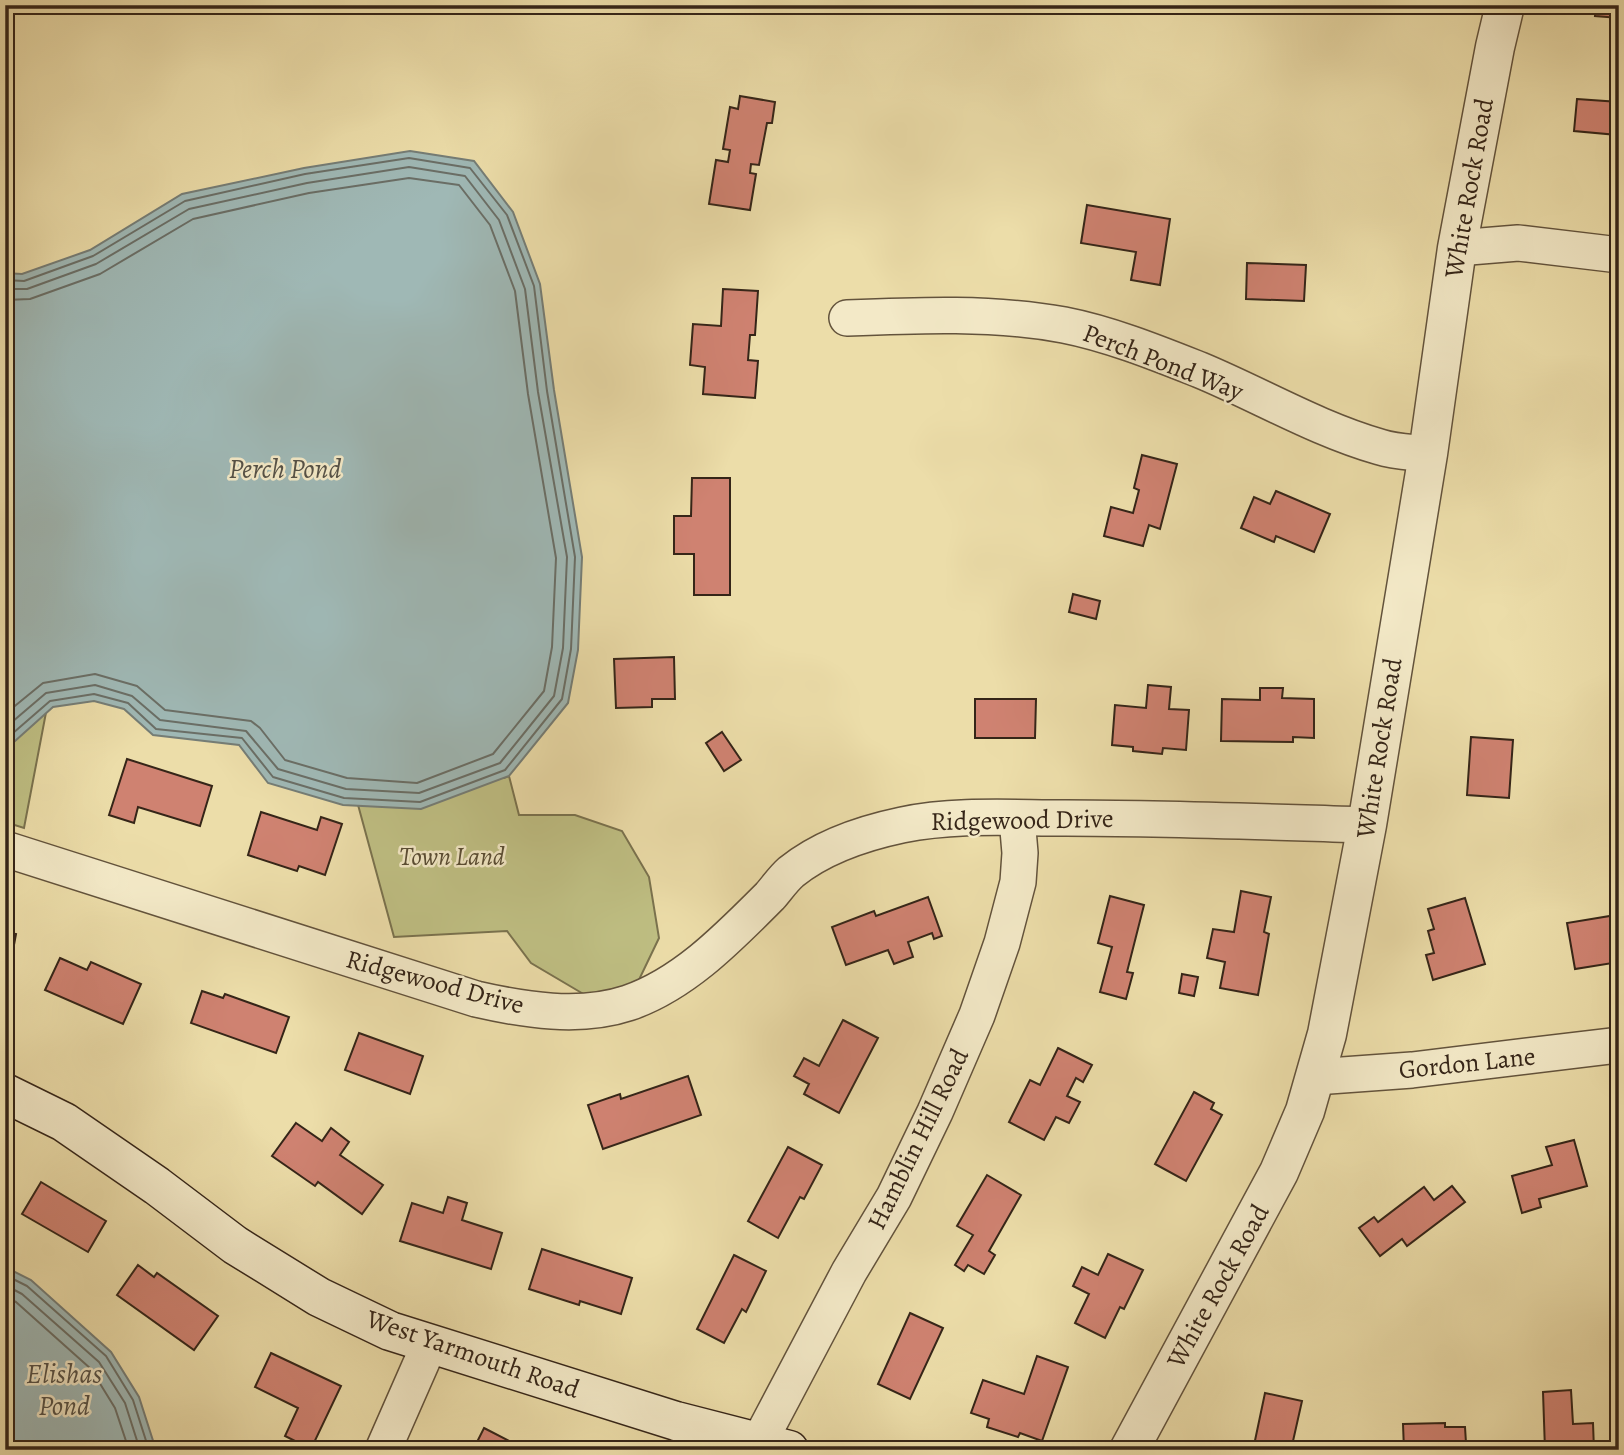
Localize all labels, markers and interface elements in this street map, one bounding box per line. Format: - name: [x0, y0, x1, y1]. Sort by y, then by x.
- street label: White Rock Road: [1436, 95, 1502, 282]
- street label: Perch Pond Way: [1078, 315, 1249, 409]
- water label: Perch Pond: [229, 450, 341, 488]
- street label: White Rock Road: [1347, 655, 1411, 842]
- street label: Ridgewood Drive: [930, 801, 1114, 839]
- park label: Town Land: [399, 839, 505, 874]
- street label: Ridgewood Drive: [342, 941, 528, 1023]
- street label: Gordon Lane: [1397, 1038, 1537, 1088]
- street label: Hamblin Hill Road: [859, 1042, 977, 1236]
- street label: White Rock Road: [1158, 1198, 1277, 1375]
- street label: West Yarmouth Road: [361, 1301, 584, 1407]
- water label: Elishas Pond: [26, 1355, 102, 1425]

